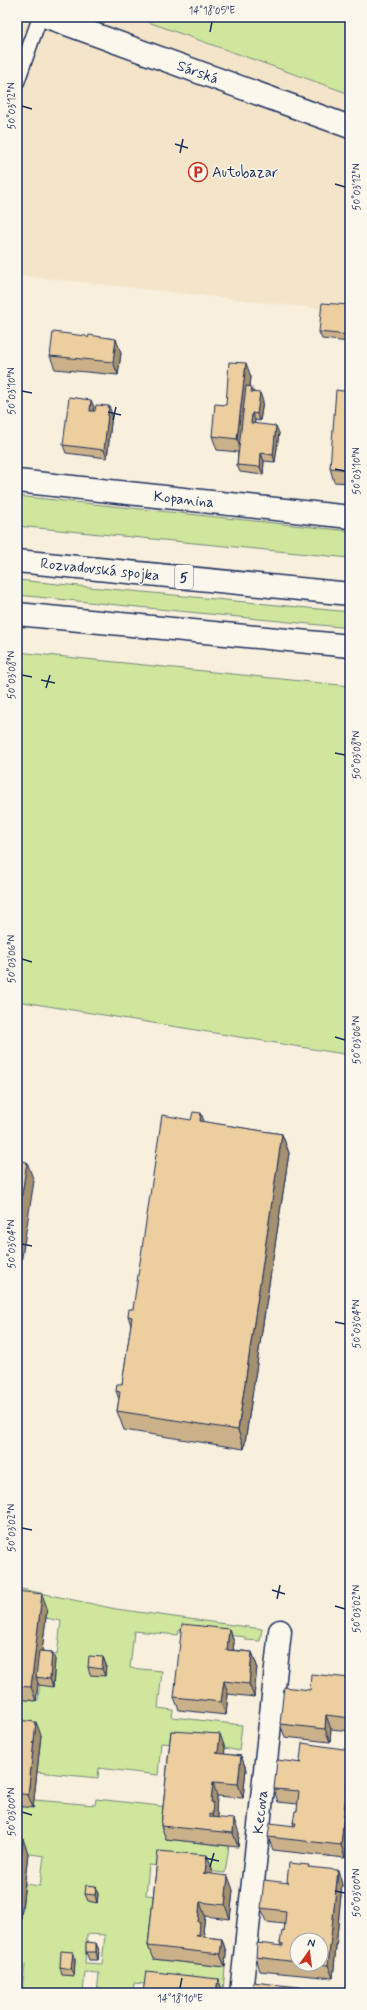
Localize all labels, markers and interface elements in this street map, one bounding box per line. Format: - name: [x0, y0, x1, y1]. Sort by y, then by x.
- text: 14°18'05"E: [189, 4, 235, 18]
- street label: Sárská: [174, 56, 221, 90]
- text: 50°03'12"N: [5, 82, 19, 130]
- parking icon: Autobazar: [187, 161, 209, 183]
- place label: Autobazar: [212, 163, 278, 183]
- text: 50°03'12"N: [350, 163, 364, 211]
- text: 50°03'10"N: [5, 367, 19, 415]
- text: 50°03'10"N: [350, 447, 364, 495]
- street label: Kopanina: [153, 487, 215, 513]
- street label: Rozvadovská spojka: [39, 554, 160, 586]
- road number: 5: [175, 565, 193, 589]
- text: 50°03'08"N: [5, 650, 19, 699]
- text: 50°03'08"N: [350, 730, 364, 779]
- text: 50°03'06"N: [5, 934, 19, 983]
- text: 50°03'06"N: [350, 1015, 364, 1064]
- text: 50°03'04"N: [5, 1219, 19, 1269]
- text: 50°03'04"N: [350, 1299, 364, 1349]
- text: 50°03'02"N: [5, 1504, 19, 1552]
- text: 50°03'02"N: [350, 1585, 364, 1633]
- text: 50°03'00"N: [5, 1787, 19, 1836]
- street label: Kecova: [249, 1789, 273, 1835]
- text: 50°03'00"N: [350, 1868, 364, 1917]
- north arrow: [289, 1932, 329, 1972]
- text: N: [306, 1936, 316, 1951]
- text: 14°18'10"E: [157, 1992, 203, 2006]

